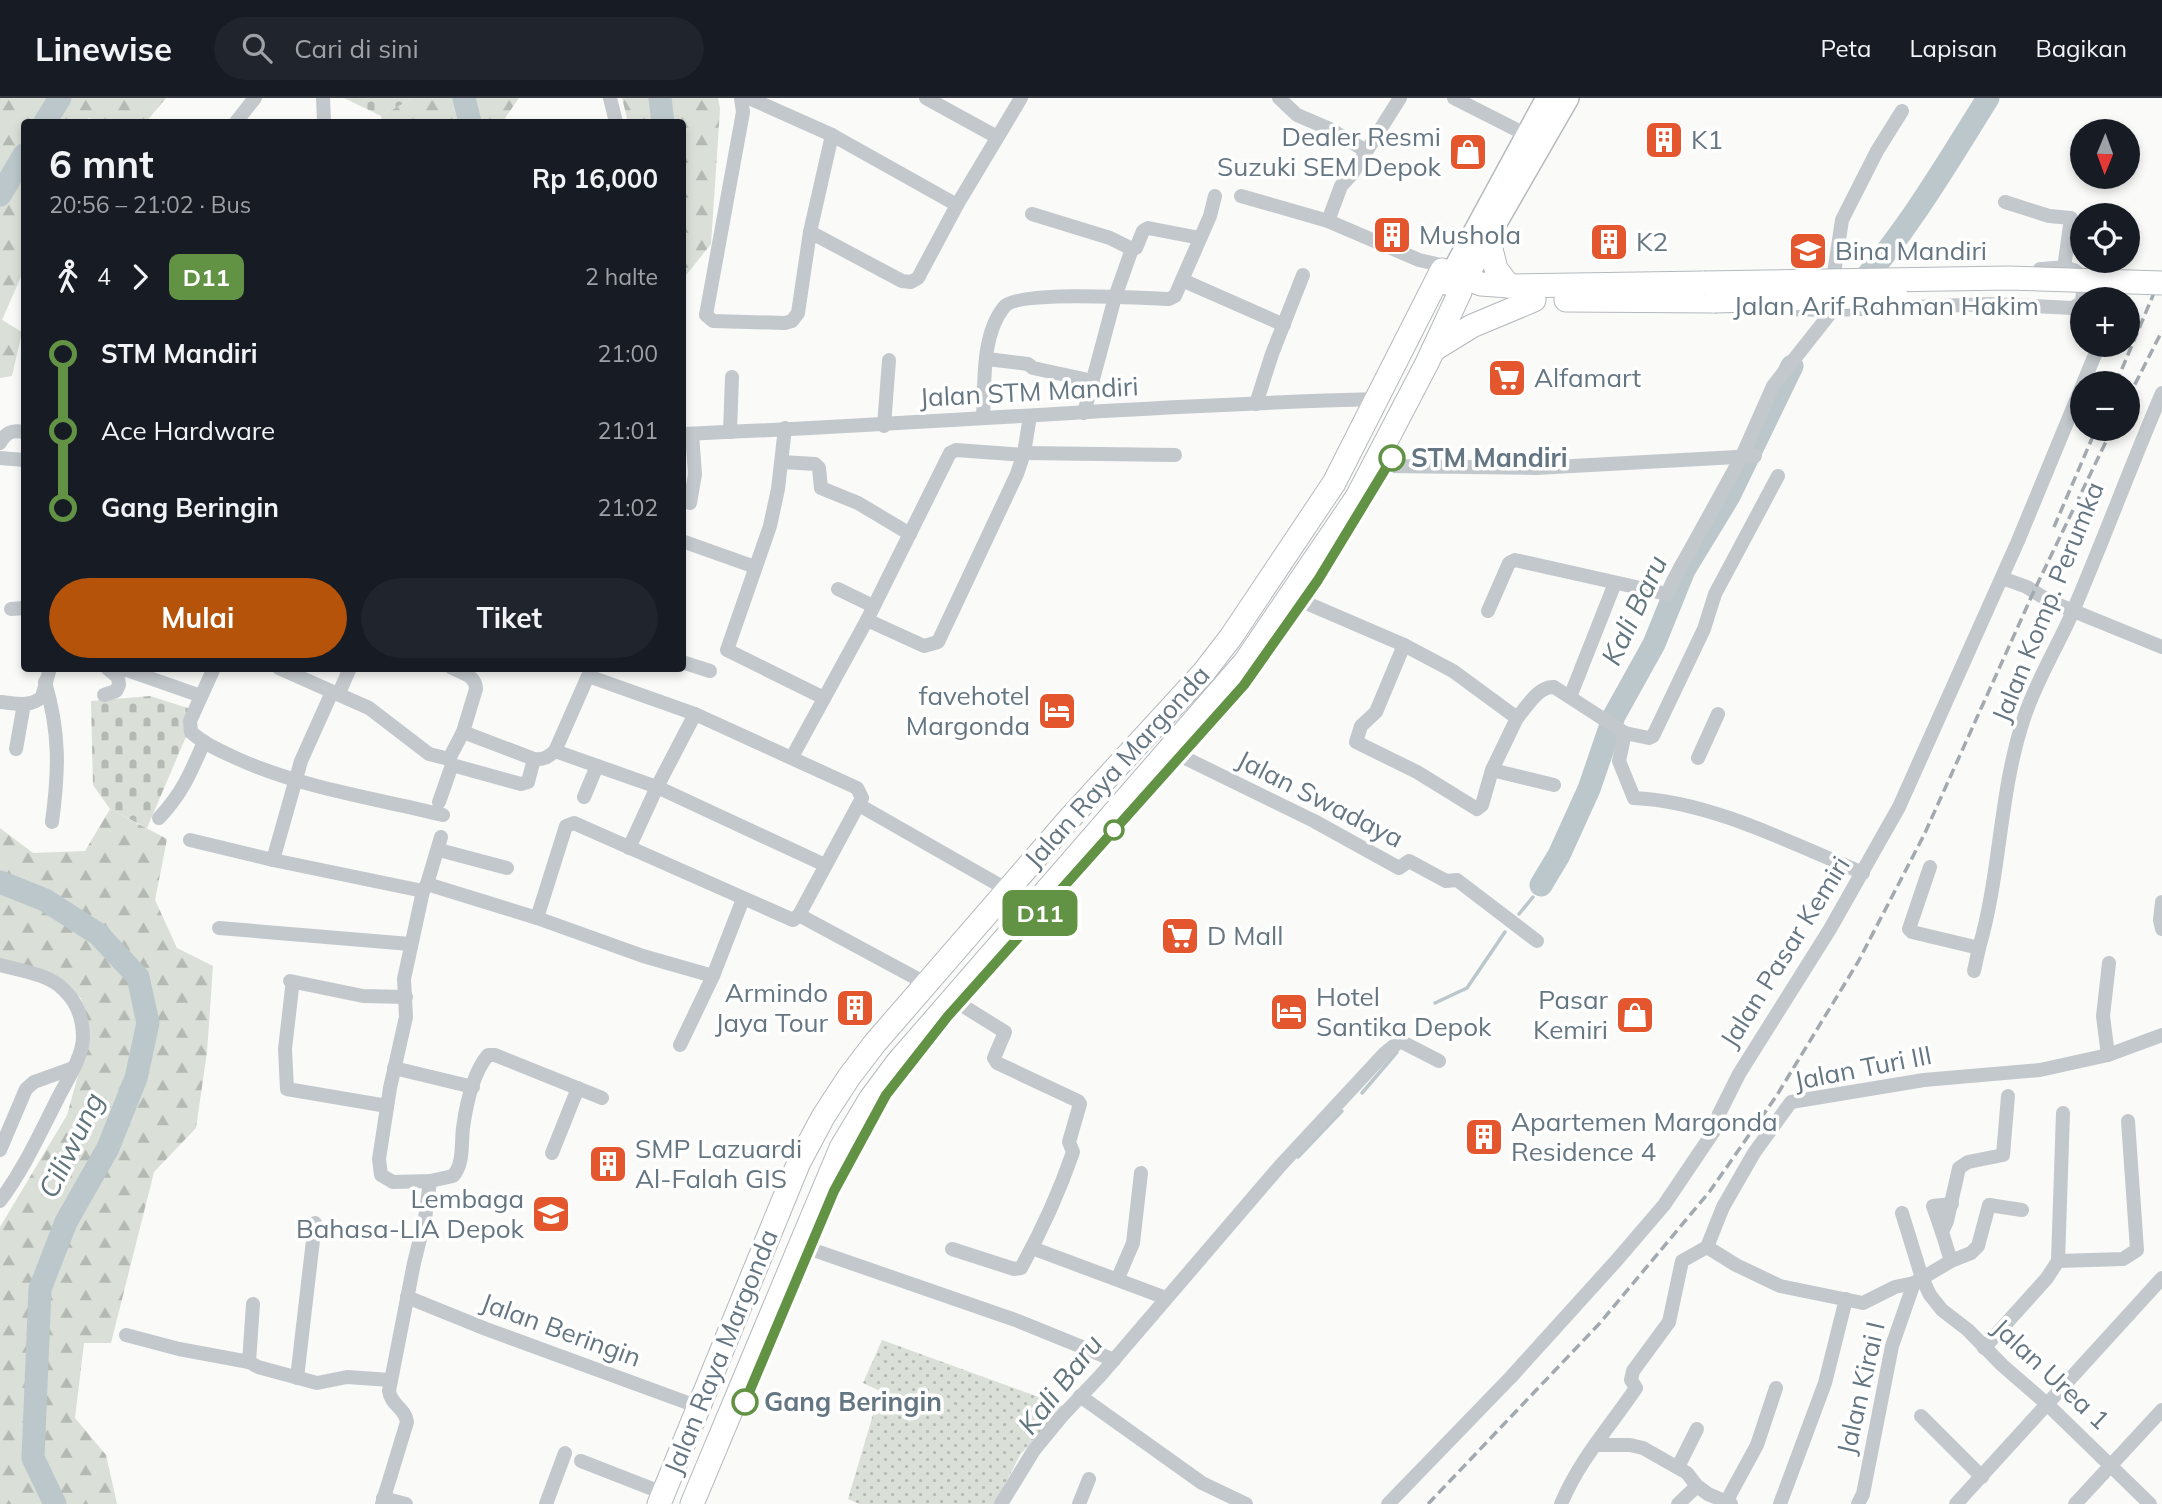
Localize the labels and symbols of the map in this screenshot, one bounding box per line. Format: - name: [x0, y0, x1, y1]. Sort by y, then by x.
- building icon: K1: [1643, 119, 1685, 161]
- north arrow: [2070, 119, 2140, 189]
- place label: Dealer Resmi Suzuki SEM Depok: [1217, 120, 1442, 183]
- place label: K1: [1691, 123, 1723, 156]
- shop icon: Dealer Resmi Suzuki SEM Depok: [1447, 131, 1489, 173]
- building icon: Mushola: [1371, 214, 1413, 256]
- place label: Mushola: [1419, 218, 1521, 251]
- building icon: K2: [1588, 221, 1630, 263]
- place label: K2: [1636, 225, 1668, 258]
- school or university icon: Bina Mandiri: [1787, 230, 1829, 272]
- place label: Bina Mandiri: [1835, 234, 1987, 267]
- street label: Jalan Arif Rahman Hakim: [1733, 289, 2039, 322]
- supermarket icon: Alfamart: [1486, 357, 1528, 399]
- place label: Alfamart: [1534, 361, 1641, 394]
- street label: Jalan STM Mandiri: [919, 369, 1139, 414]
- place label: STM Mandiri: [1411, 441, 1568, 474]
- marker: STM Mandiri: [1379, 445, 1405, 471]
- street label: Jalan Komp. Perumka: [1984, 477, 2111, 727]
- water label: Kali Baru: [1593, 549, 1674, 670]
- street label: Jalan Raya Margonda: [1017, 658, 1216, 875]
- place label: favehotel Margonda: [906, 679, 1030, 742]
- hotel icon: favehotel Margonda: [1036, 690, 1078, 732]
- street label: Jalan Swadaya: [1232, 743, 1409, 855]
- unlabelled marker: [1104, 820, 1124, 840]
- street label: Jalan Pasar Kemiri: [1712, 850, 1857, 1054]
- line badge: D11: [1000, 890, 1080, 936]
- supermarket icon: D Mall: [1159, 915, 1201, 957]
- place label: D Mall: [1207, 919, 1284, 952]
- place label: Armindo Jaya Tour: [715, 976, 829, 1039]
- place label: Hotel Santika Depok: [1316, 980, 1492, 1043]
- place label: Pasar Kemiri: [1533, 983, 1609, 1046]
- building icon: Armindo Jaya Tour: [834, 987, 876, 1029]
- hotel icon: Hotel Santika Depok: [1268, 991, 1310, 1033]
- shop icon: Pasar Kemiri: [1614, 994, 1656, 1036]
- street label: Jalan Turi III: [1791, 1038, 1934, 1097]
- water label: Ciliwung: [30, 1086, 111, 1203]
- place label: Apartemen Margonda Residence 4: [1511, 1105, 1778, 1168]
- building icon: Apartemen Margonda Residence 4: [1463, 1116, 1505, 1158]
- place label: SMP Lazuardi Al-Falah GIS: [635, 1132, 802, 1195]
- building icon: SMP Lazuardi Al-Falah GIS: [587, 1143, 629, 1185]
- place label: Lembaga Bahasa-LIA Depok: [296, 1182, 525, 1245]
- school or university icon: Lembaga Bahasa-LIA Depok: [530, 1193, 572, 1235]
- street label: Jalan Raya Margonda: [656, 1224, 785, 1479]
- street label: Jalan Beringin: [477, 1285, 646, 1374]
- street label: Jalan Urea 1: [1986, 1311, 2117, 1436]
- street label: Jalan Kirai I: [1829, 1318, 1892, 1457]
- water label: Kali Baru: [1010, 1327, 1110, 1441]
- place label: Gang Beringin: [764, 1385, 942, 1418]
- marker: Gang Beringin: [732, 1389, 758, 1415]

